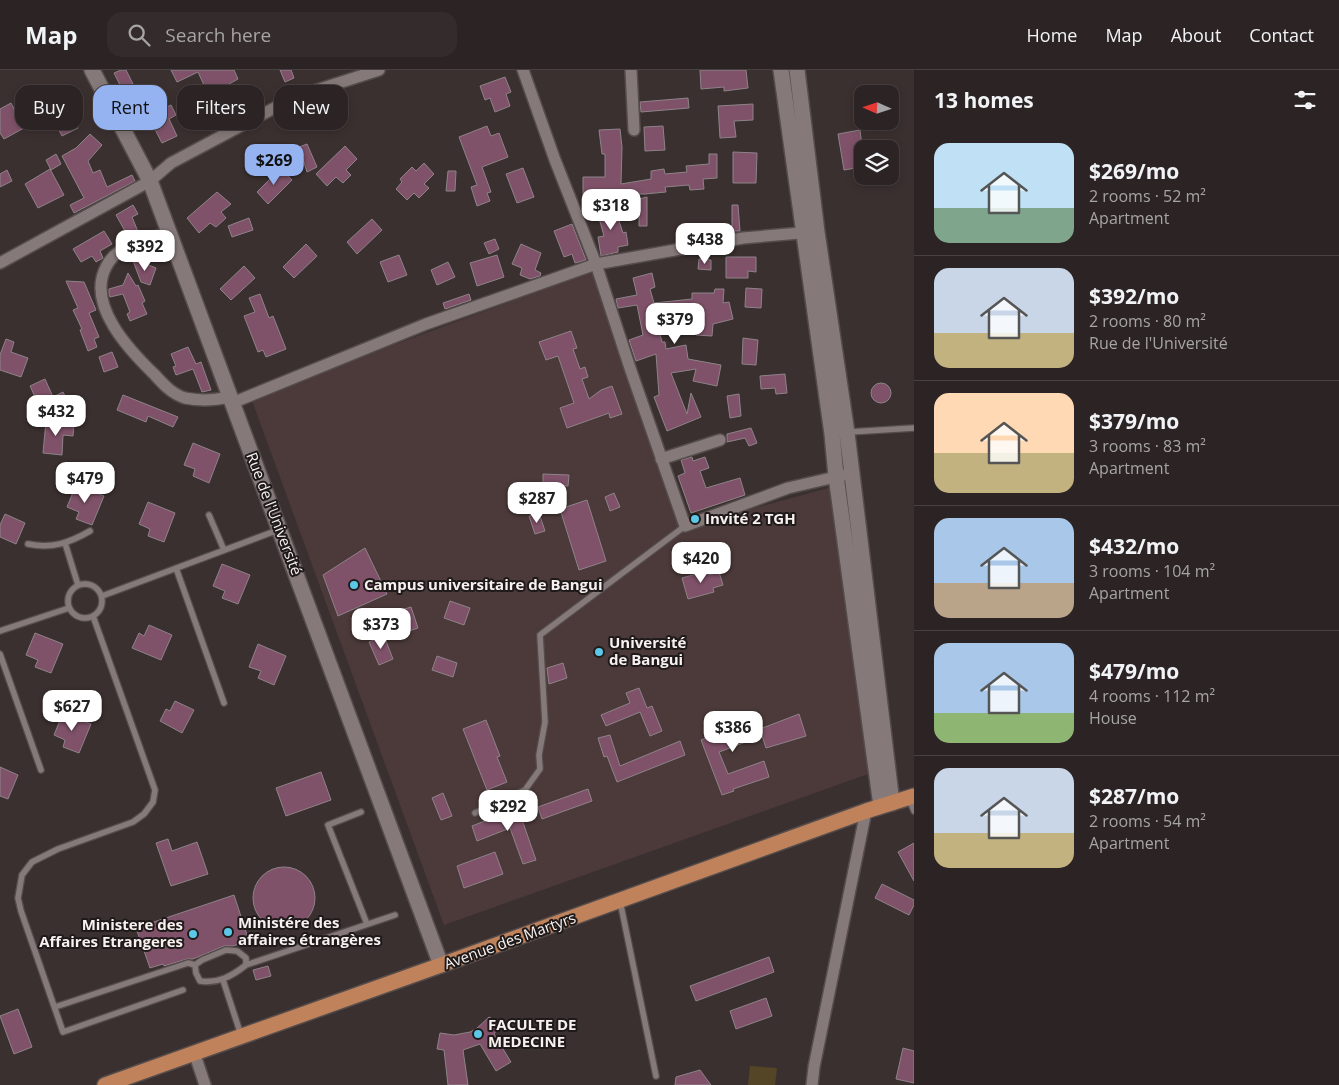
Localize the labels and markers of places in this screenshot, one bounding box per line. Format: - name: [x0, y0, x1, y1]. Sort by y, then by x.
- pin: $269: [244, 144, 304, 186]
- pin: $318: [581, 189, 641, 231]
- pin: $438: [675, 222, 735, 265]
- pin: $392: [115, 230, 175, 272]
- pin: $379: [645, 302, 705, 345]
- pin: $432: [26, 394, 86, 437]
- pin: $479: [55, 462, 115, 504]
- pin: $287: [507, 482, 567, 524]
- place label: Invité 2 TGH: [705, 508, 796, 528]
- marker: Invité 2 TGH: [689, 513, 701, 525]
- pin: $420: [671, 542, 731, 584]
- place label: Campus universitaire de Bangui: [364, 574, 602, 594]
- marker: Campus universitaire de Bangui: [348, 579, 360, 591]
- pin: $373: [351, 608, 411, 650]
- place label: Université de Bangui: [609, 632, 687, 669]
- marker: Université de Bangui: [593, 646, 605, 658]
- pin: $627: [42, 690, 102, 732]
- pin: $386: [703, 710, 763, 753]
- pin: $292: [478, 790, 538, 832]
- place label: Ministére des affaires étrangères: [238, 912, 381, 949]
- place label: Ministere des Affaires Etrangeres: [39, 914, 183, 951]
- marker: Ministére des affaires étrangères: [222, 926, 234, 938]
- marker: Ministere des Affaires Etrangeres: [187, 928, 199, 940]
- place label: FACULTE DE MEDECINE: [488, 1014, 576, 1051]
- marker: FACULTE DE MEDECINE: [472, 1028, 484, 1040]

